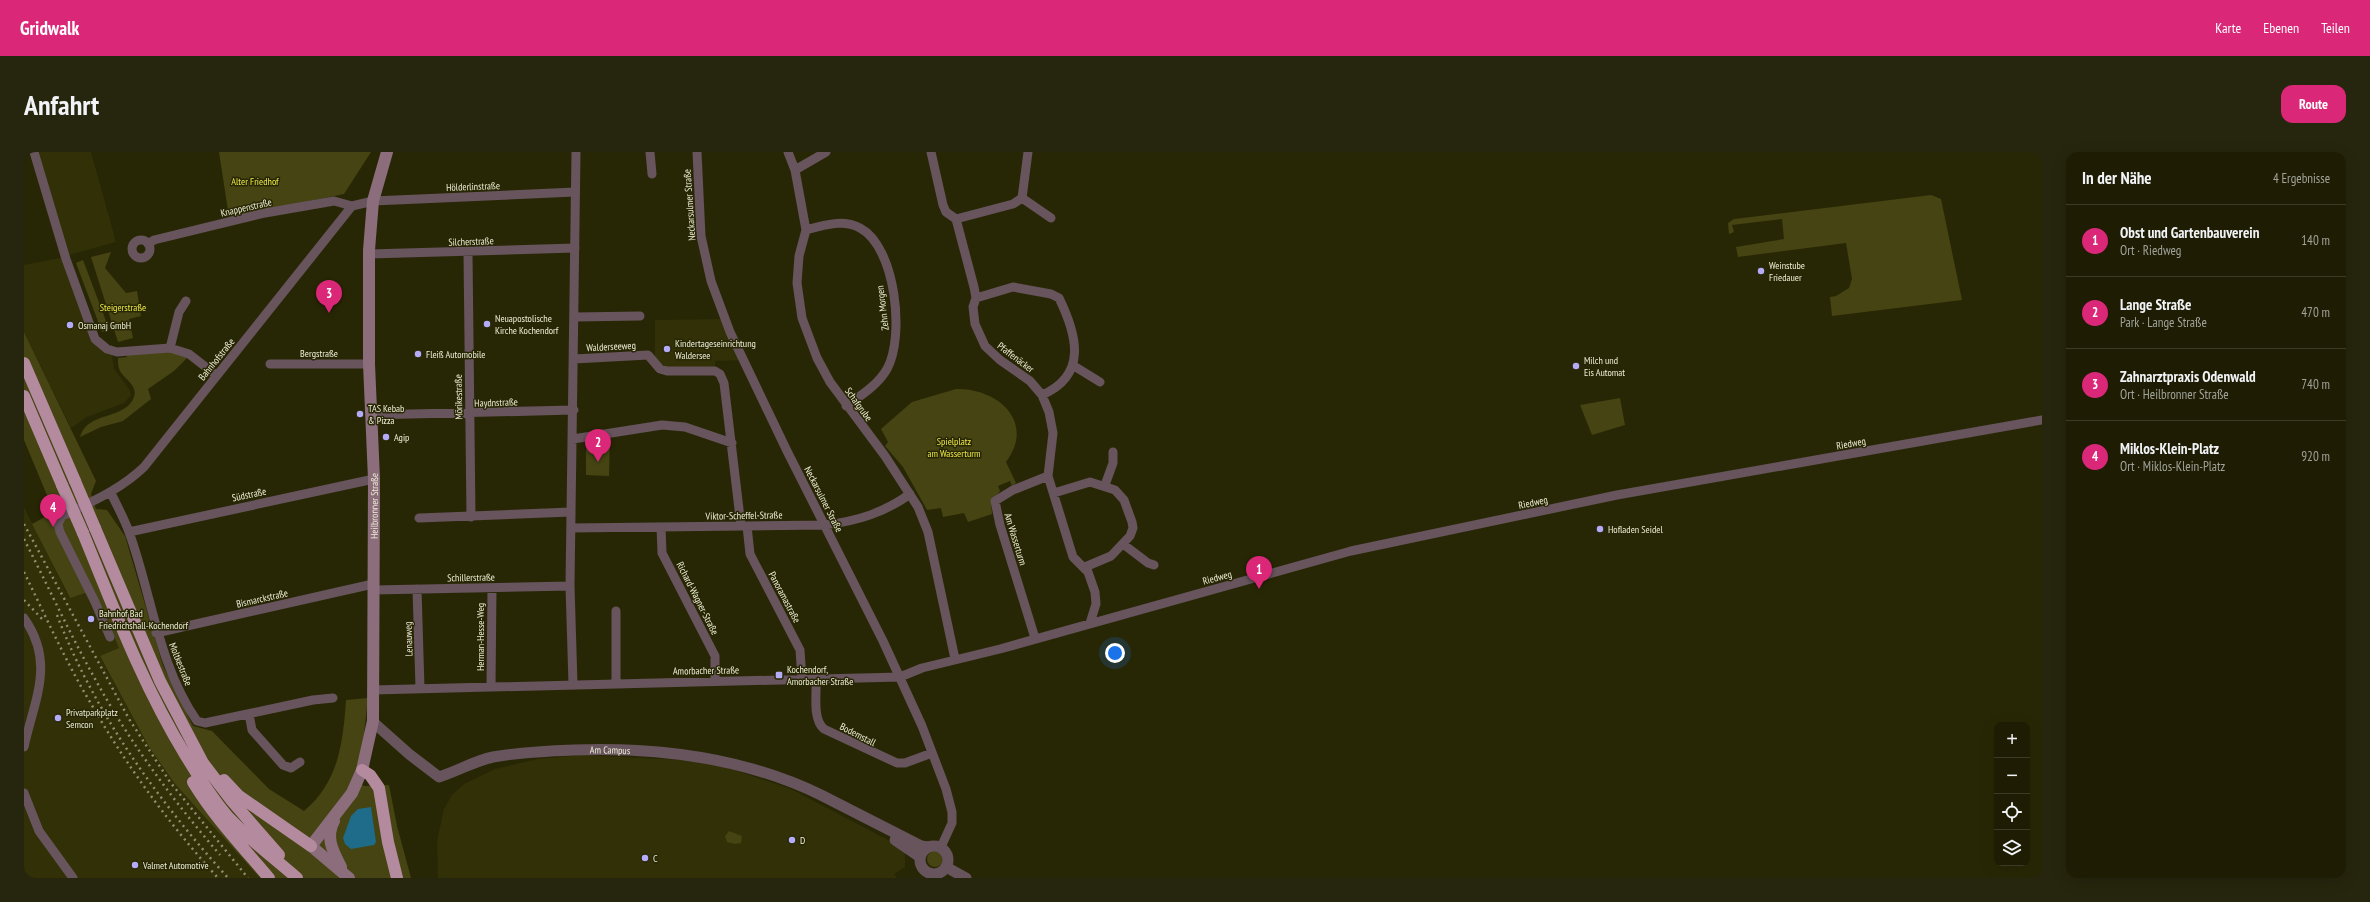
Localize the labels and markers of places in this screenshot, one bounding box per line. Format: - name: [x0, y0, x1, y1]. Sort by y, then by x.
- place label: Weinstube Friedauer: [1769, 259, 1805, 284]
- marker: Weinstube Friedauer: [1756, 266, 1766, 276]
- pin: 3: [316, 280, 342, 313]
- place label: Neuapostolische Kirche Kochendorf: [495, 312, 559, 337]
- place label: Osmanaj GmbH: [78, 319, 131, 332]
- marker: Neuapostolische Kirche Kochendorf: [482, 319, 492, 329]
- marker: Osmanaj GmbH: [65, 320, 75, 330]
- place label: Kindertageseinrichtung Waldersee: [675, 337, 756, 362]
- marker: Kindertageseinrichtung Waldersee: [662, 344, 672, 354]
- place label: Fleiß Automobile: [426, 348, 485, 361]
- marker: Fleiß Automobile: [413, 349, 423, 359]
- place label: Milch und Eis Automat: [1584, 354, 1625, 379]
- marker: Milch und Eis Automat: [1571, 361, 1581, 371]
- place label: TAS Kebab & Pizza: [368, 402, 404, 427]
- marker: TAS Kebab & Pizza: [355, 409, 365, 419]
- pin: 2: [585, 429, 611, 462]
- place label: Agip: [394, 431, 409, 444]
- marker: Agip: [381, 432, 391, 442]
- pin: 4: [40, 494, 66, 527]
- place label: Hofladen Seidel: [1608, 523, 1663, 536]
- marker: Hofladen Seidel: [1595, 524, 1605, 534]
- pin: 1: [1246, 556, 1272, 589]
- place label: Bahnhof Bad Friedrichshall-Kochendorf: [99, 607, 188, 632]
- marker: Bahnhof Bad Friedrichshall-Kochendorf: [86, 614, 96, 624]
- place label: Kochendorf, Amorbacher Straße: [787, 663, 853, 688]
- marker: Kochendorf, Amorbacher Straße: [774, 670, 784, 680]
- place label: Privatparkplatz Semcon: [66, 706, 118, 731]
- marker: Privatparkplatz Semcon: [53, 713, 63, 723]
- place label: D: [800, 834, 805, 847]
- marker: D: [787, 835, 797, 845]
- place label: C: [653, 852, 658, 865]
- marker: C: [640, 853, 650, 863]
- place label: Valmet Automotive: [142, 859, 209, 872]
- marker: Valmet Automotive: [130, 860, 140, 870]

